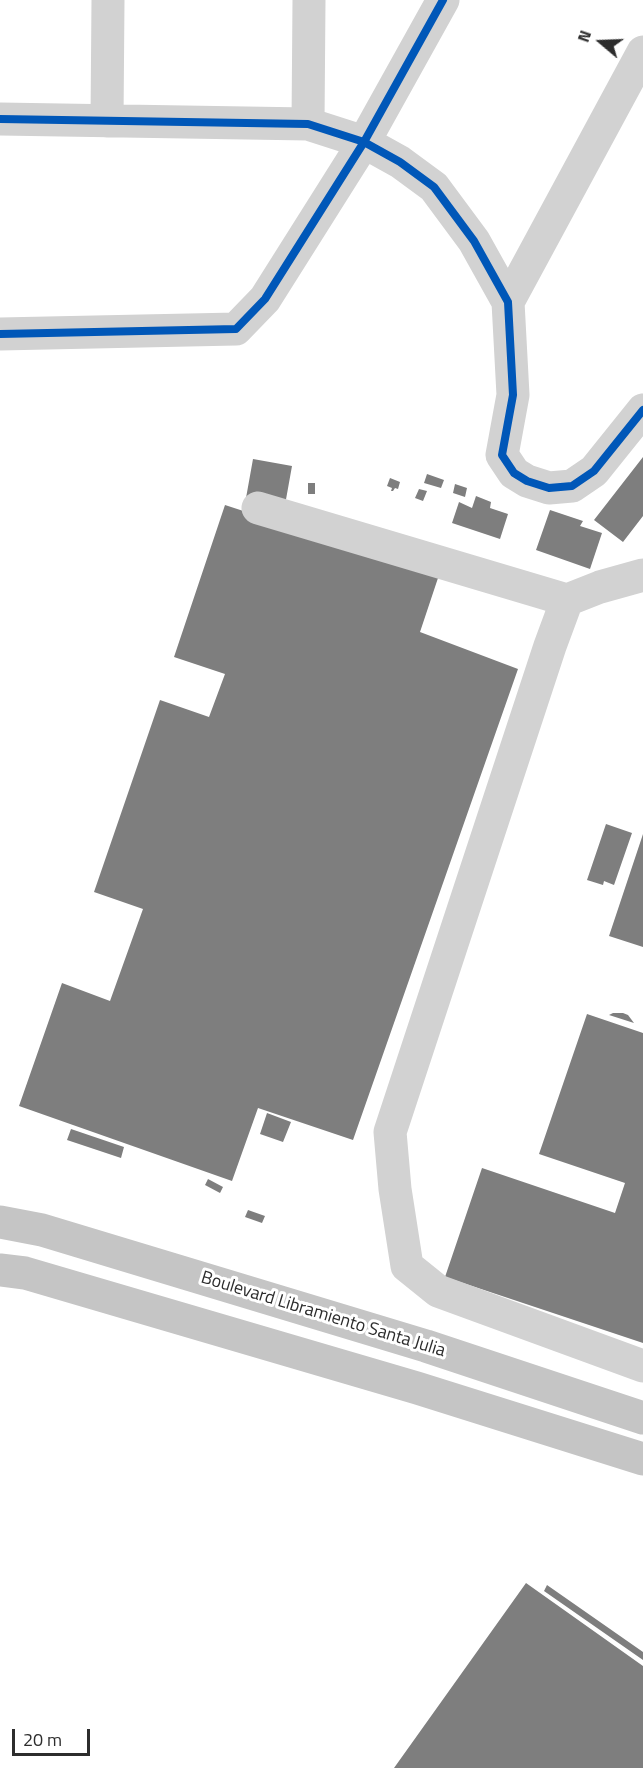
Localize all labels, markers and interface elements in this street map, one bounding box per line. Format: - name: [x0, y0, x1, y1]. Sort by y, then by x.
- north arrow: [571, 12, 631, 72]
- text: N: [571, 27, 597, 45]
- street label: Boulevard Libramiento Santa Julia: [198, 1267, 448, 1363]
- scale bar: [15, 1717, 93, 1755]
- text: 20 m: [23, 1726, 62, 1753]

